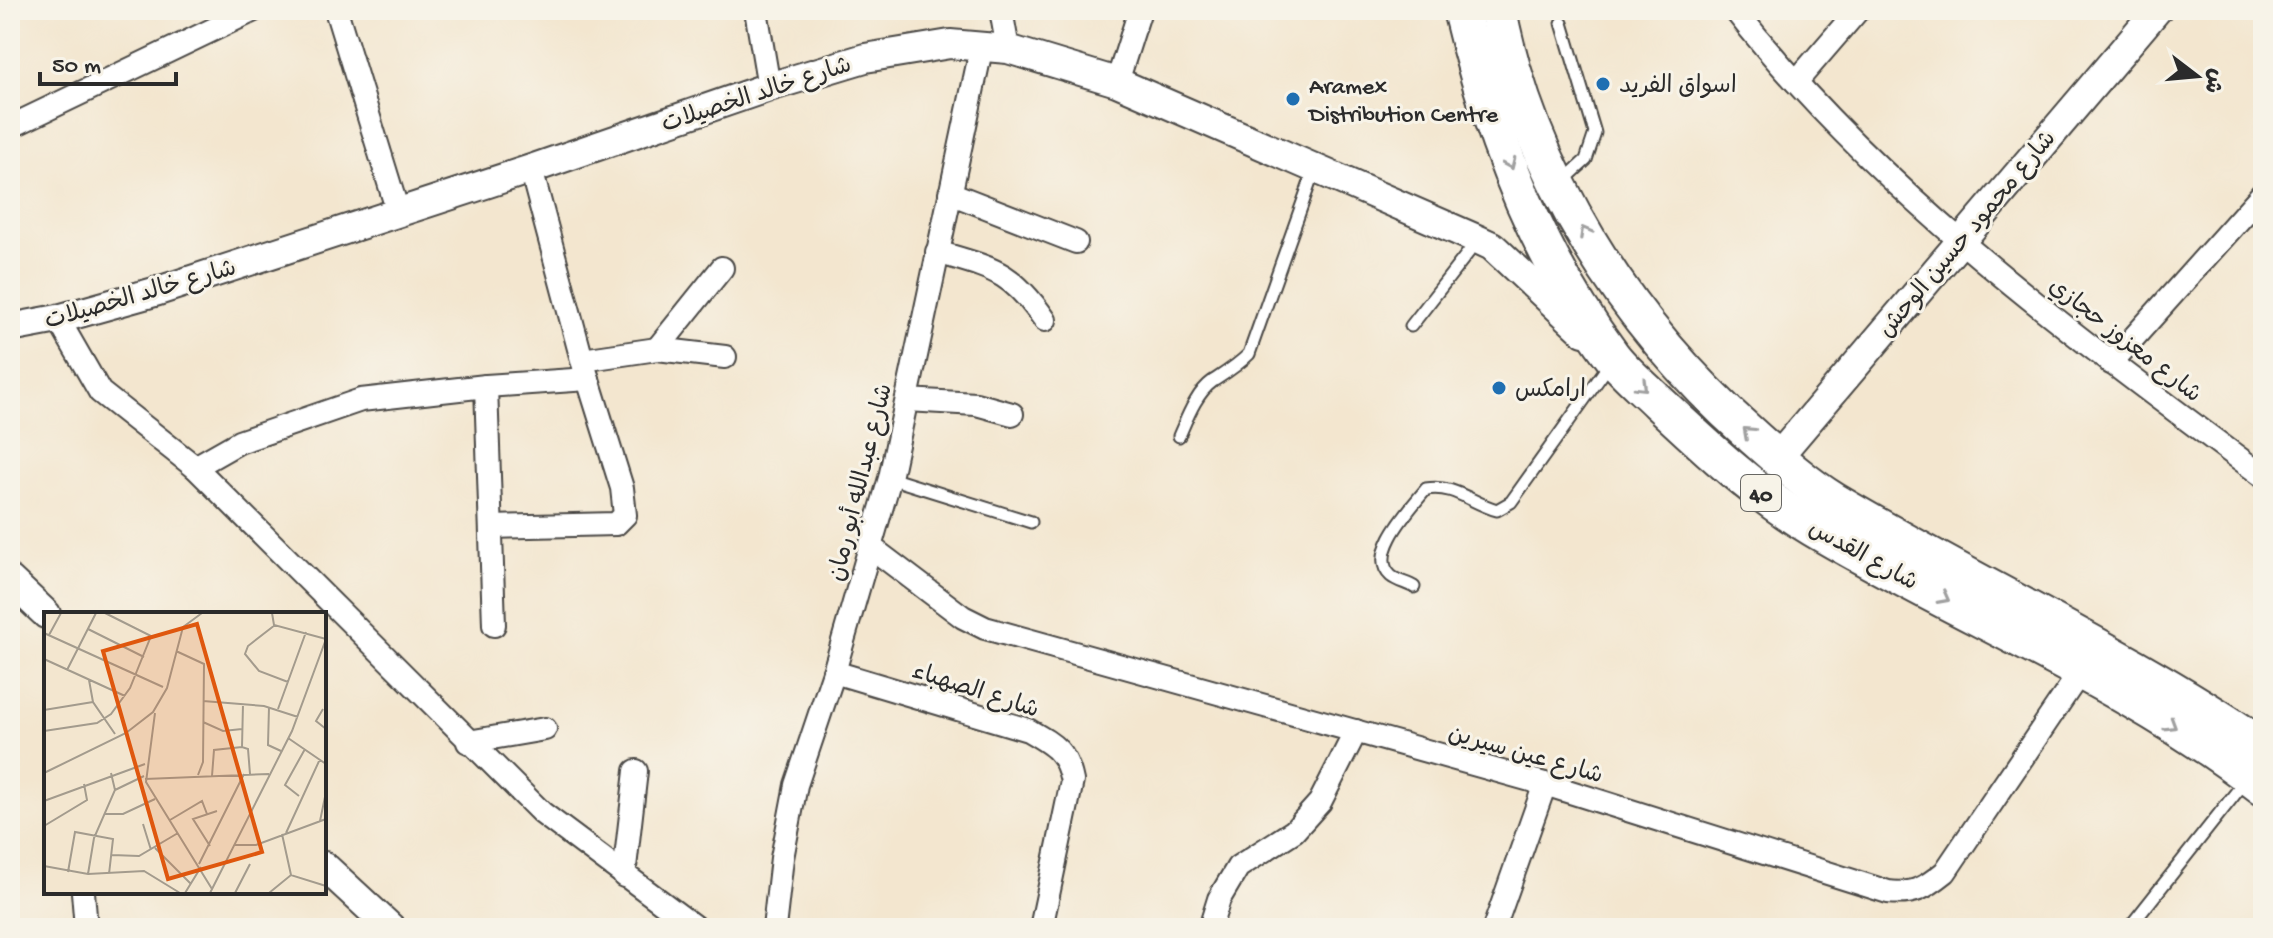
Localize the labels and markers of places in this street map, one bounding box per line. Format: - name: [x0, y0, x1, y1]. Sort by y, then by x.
- place label: اسواق الفريد: [1619, 73, 1737, 102]
- place label: Aramex Distribution Centre: [1307, 74, 1499, 131]
- marker: اسواق الفريد: [1594, 75, 1612, 93]
- marker: Aramex Distribution Centre: [1284, 90, 1302, 108]
- place label: ارامكس: [1515, 377, 1586, 406]
- marker: ارامكس: [1490, 379, 1508, 397]

